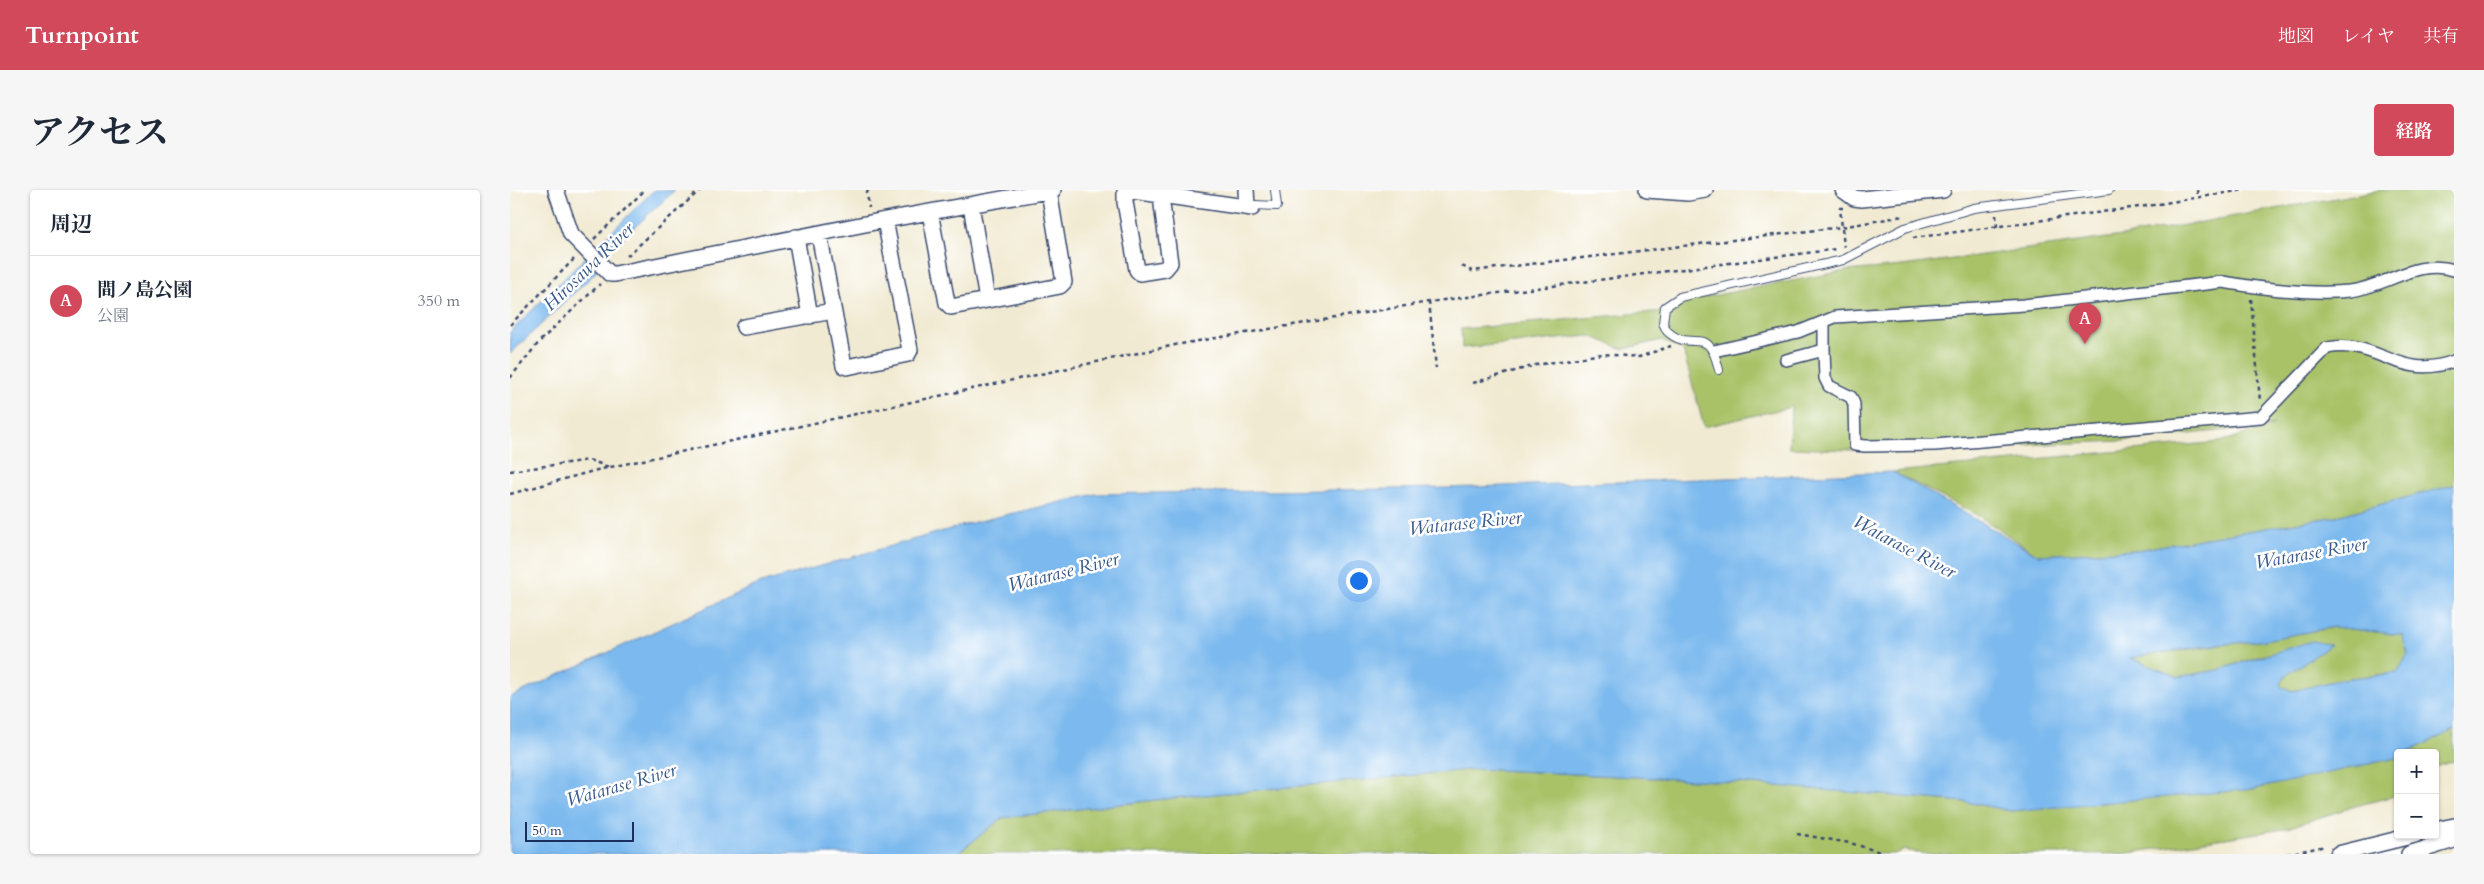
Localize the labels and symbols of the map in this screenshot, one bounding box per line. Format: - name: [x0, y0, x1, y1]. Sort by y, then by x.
- water label: Hirosawa River: [537, 216, 641, 317]
- pin: A: [2069, 303, 2101, 344]
- water label: Watarase River: [1407, 504, 1524, 542]
- water label: Watarase River: [1848, 509, 1961, 585]
- water label: Watarase River: [2253, 530, 2370, 576]
- water label: Watarase River: [1005, 545, 1122, 598]
- your location: [1346, 568, 1372, 594]
- water label: Watarase River: [563, 757, 680, 813]
- scale bar: [525, 819, 634, 842]

